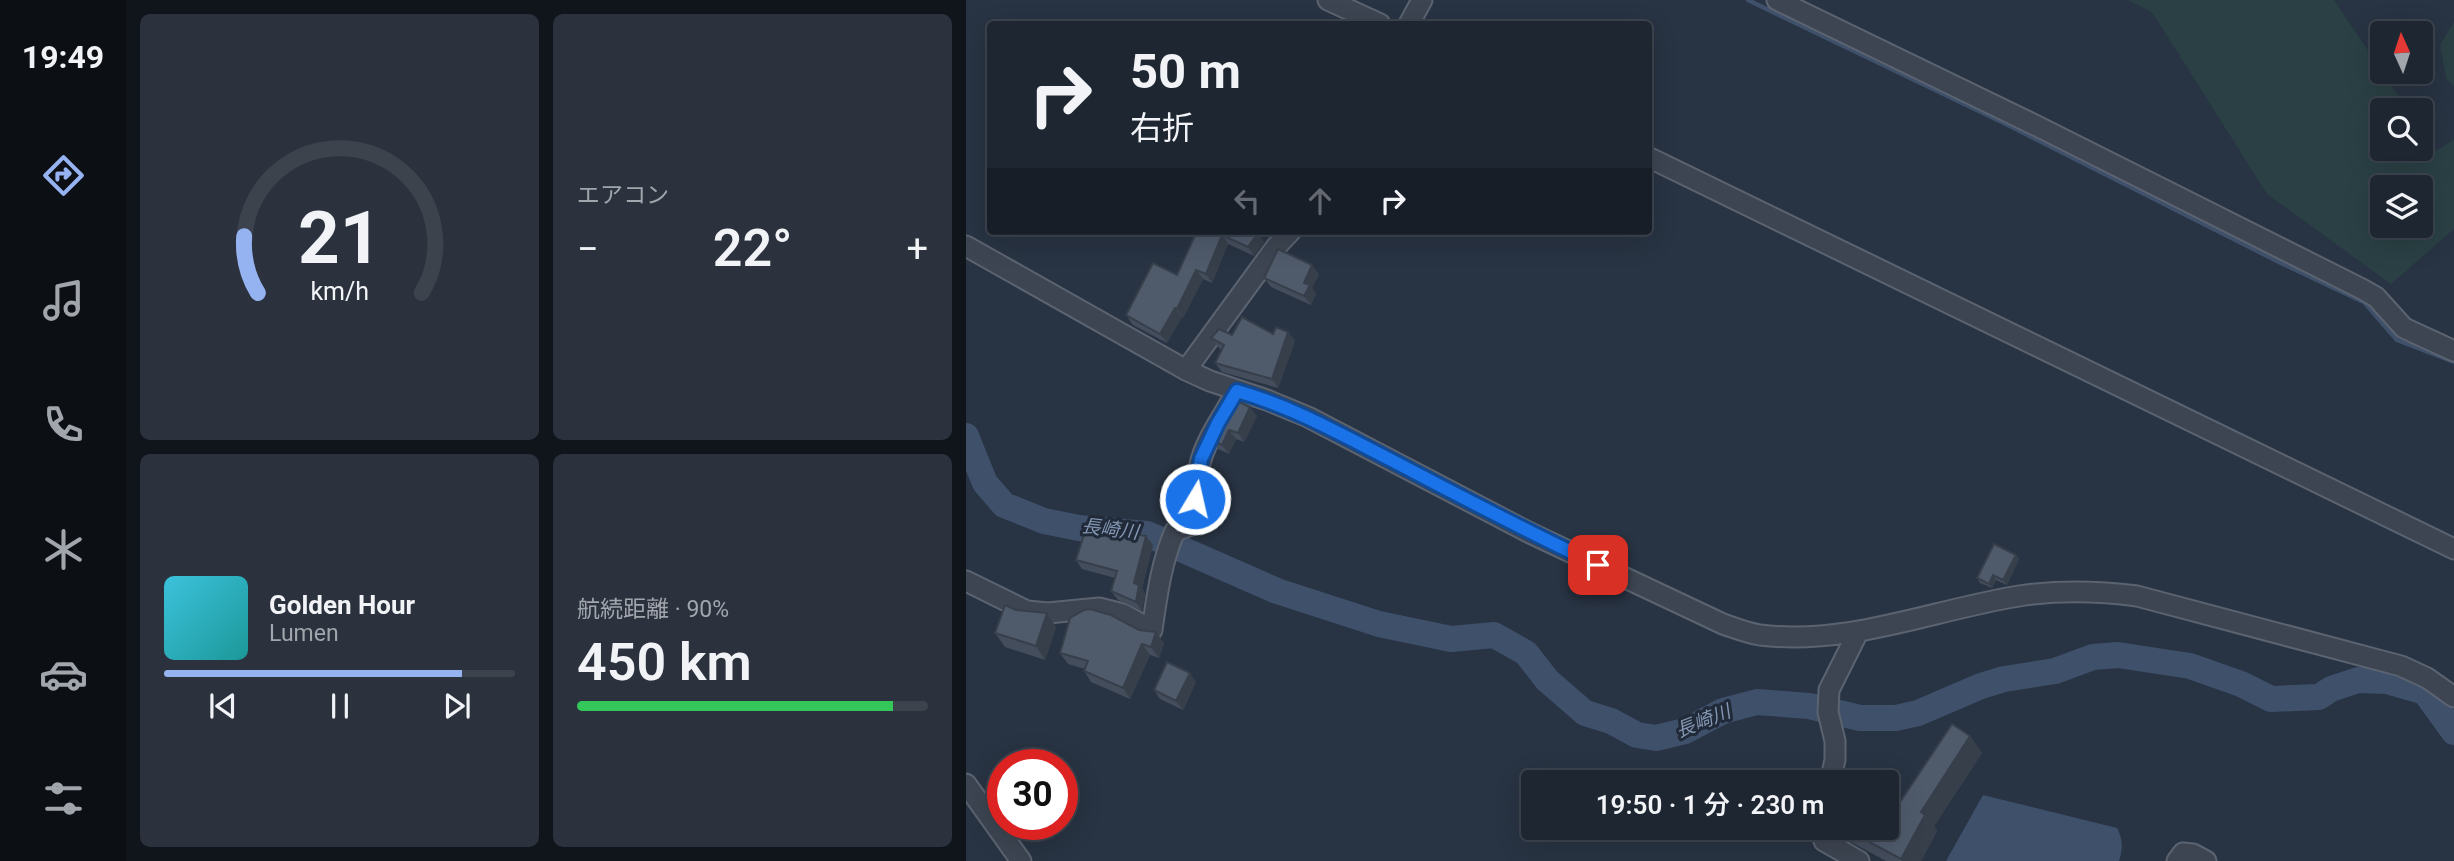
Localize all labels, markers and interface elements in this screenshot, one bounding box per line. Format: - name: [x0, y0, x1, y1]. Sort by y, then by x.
- north arrow: [2370, 21, 2432, 84]
- map controls: [2370, 21, 2433, 238]
- text: 19:49: [22, 38, 104, 76]
- text: 50 m: [1130, 43, 1241, 100]
- icon: right: [1015, 49, 1106, 140]
- button: search: [2370, 98, 2433, 161]
- text: 右折: [1130, 109, 1194, 147]
- icon: directions: [39, 151, 88, 200]
- button: layers: [2370, 175, 2433, 238]
- text: エアコン: [577, 182, 669, 209]
- icon: left: [1228, 182, 1266, 220]
- icon: ahead: [1301, 182, 1339, 220]
- icon: right: [1374, 182, 1412, 220]
- text: 21: [298, 195, 381, 281]
- text: 22°: [713, 218, 792, 279]
- text: −: [577, 227, 599, 271]
- text: +: [906, 227, 928, 271]
- icon: music: [39, 276, 88, 325]
- text: km/h: [310, 277, 369, 306]
- icon: phone: [39, 400, 88, 449]
- position arrow: [1158, 462, 1232, 536]
- water label: 長崎川: [1080, 514, 1142, 544]
- icon: climate: [39, 525, 88, 574]
- pin: [1568, 535, 1628, 595]
- icon: arrive: [1579, 546, 1617, 584]
- text: Golden Hour: [269, 590, 415, 620]
- text: 航続距離 · 90%: [577, 596, 729, 623]
- text: Lumen: [269, 620, 339, 647]
- text: 450 km: [577, 632, 752, 693]
- icon: car: [39, 650, 88, 699]
- icon: previous: [204, 687, 242, 725]
- icon: pause: [321, 687, 359, 725]
- icon: next: [438, 687, 476, 725]
- water label: 長崎川: [1672, 699, 1736, 742]
- speed limit sign: 30: [987, 749, 1078, 840]
- icon: filters: [39, 774, 88, 823]
- text: 19:50 · 1 分 · 230 m: [1596, 790, 1824, 820]

